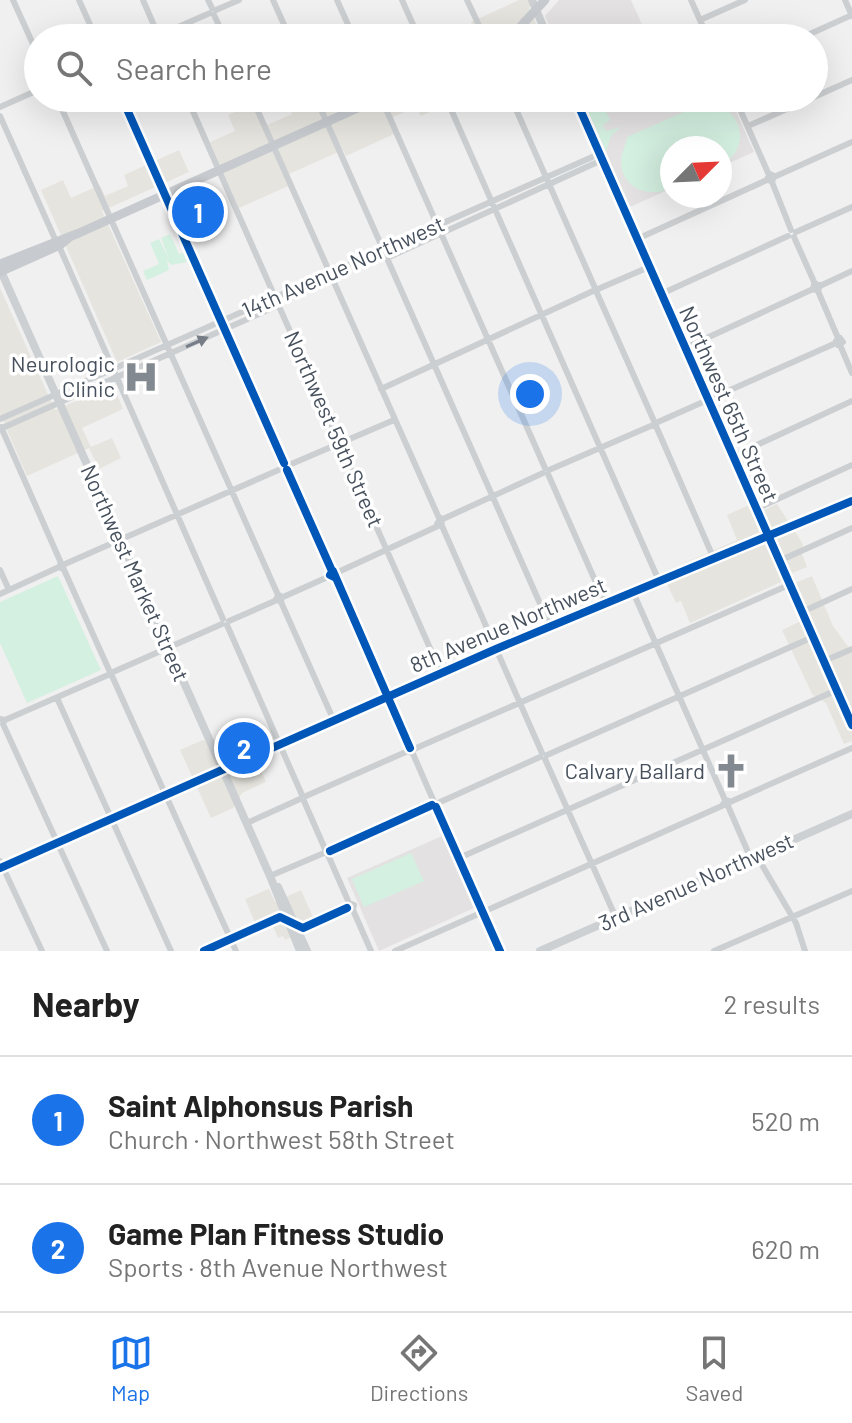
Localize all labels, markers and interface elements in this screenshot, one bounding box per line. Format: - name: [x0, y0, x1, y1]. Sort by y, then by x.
- search box: [24, 24, 828, 112]
- icon: search: [52, 46, 96, 90]
- text: Search here: [116, 50, 272, 86]
- north arrow: [660, 136, 732, 208]
- pin: 1: [172, 182, 224, 242]
- street label: 14th Avenue Northwest: [237, 210, 448, 322]
- street label: Northwest 65th Street: [675, 302, 785, 506]
- street label: Northwest 59th Street: [280, 326, 390, 531]
- one-way arrow: [185, 335, 208, 349]
- place label: Neurologic Clinic: [11, 350, 115, 401]
- hospital icon: Neurologic Clinic: [122, 358, 160, 396]
- your location: [510, 374, 550, 414]
- street label: Northwest Market Street: [76, 460, 195, 685]
- street label: 8th Avenue Northwest: [406, 571, 610, 677]
- pin: 2: [218, 718, 270, 778]
- church icon: Calvary Ballard: [712, 752, 750, 790]
- place label: Calvary Ballard: [565, 757, 705, 783]
- street label: 3rd Avenue Northwest: [594, 826, 797, 936]
- text: Nearby: [32, 983, 140, 1024]
- text: 2 results: [724, 988, 820, 1019]
- text: Saint Alphonsus Parish: [108, 1087, 414, 1123]
- text: 1: [53, 1105, 63, 1136]
- text: 520 m: [751, 1105, 820, 1136]
- text: Church · Northwest 58th Street: [108, 1123, 455, 1154]
- text: Game Plan Fitness Studio: [108, 1215, 444, 1251]
- text: 2: [51, 1233, 65, 1264]
- text: 620 m: [751, 1233, 820, 1264]
- text: Sports · 8th Avenue Northwest: [108, 1251, 448, 1282]
- tab: Map: [109, 1331, 153, 1405]
- tab: Directions: [370, 1331, 468, 1405]
- tab: Saved: [686, 1331, 743, 1405]

